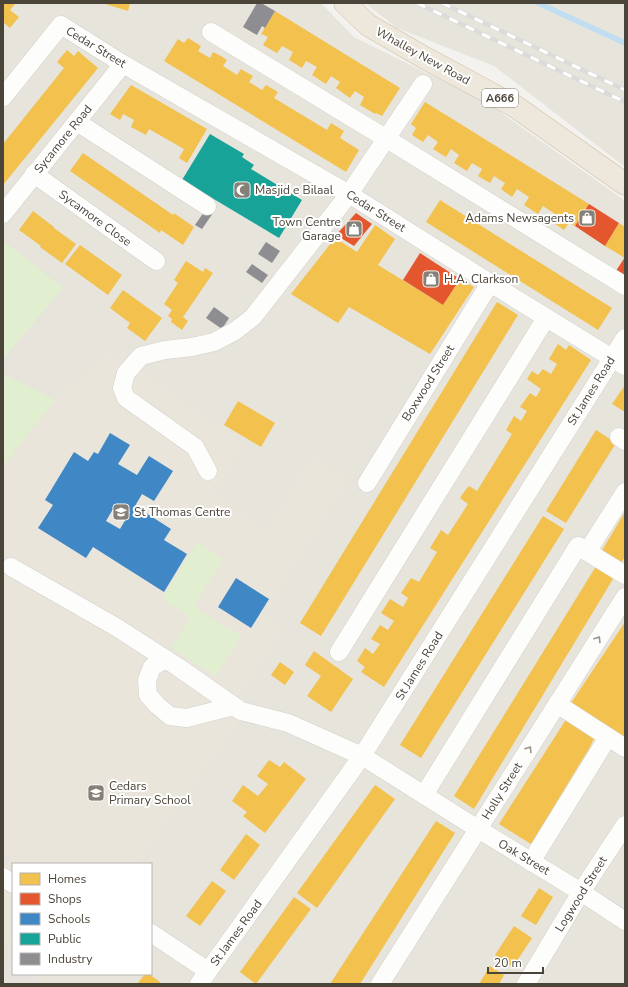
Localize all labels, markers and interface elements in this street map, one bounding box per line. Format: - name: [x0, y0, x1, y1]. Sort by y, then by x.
- street label: Cedar Street: [63, 23, 130, 72]
- street label: Whalley New Road: [373, 23, 473, 89]
- road number: A666: [482, 89, 518, 107]
- street label: Sycamore Road: [30, 101, 96, 177]
- mosque icon: Masjid e Bilaal: [232, 180, 252, 200]
- place label: Masjid e Bilaal: [255, 182, 334, 198]
- street label: Sycamore Close: [55, 186, 135, 250]
- street label: Cedar Street: [343, 186, 410, 236]
- shop icon: Adams Newsagents: [577, 208, 597, 228]
- place label: Adams Newsagents: [465, 210, 574, 226]
- place label: Town Centre Garage: [272, 214, 341, 244]
- shop icon: Town Centre Garage: [344, 219, 364, 239]
- shop icon: H.A. Clarkson: [421, 269, 441, 289]
- place label: H.A. Clarkson: [444, 271, 518, 287]
- street label: Boxwood Street: [398, 341, 458, 424]
- street label: St James Road: [563, 354, 619, 428]
- school or university icon: St Thomas Centre: [111, 502, 131, 522]
- place label: St Thomas Centre: [134, 504, 231, 520]
- street label: St James Road: [391, 629, 447, 703]
- one-way arrow: [594, 636, 601, 643]
- one-way arrow: [524, 746, 531, 753]
- street label: Holly Street: [478, 759, 526, 823]
- place label: Cedars Primary School: [109, 778, 191, 808]
- school or university icon: Cedars Primary School: [86, 783, 106, 803]
- street label: Oak Street: [495, 835, 553, 879]
- street label: Logwood Street: [551, 852, 611, 935]
- legend: [12, 863, 152, 975]
- text: Homes: [48, 871, 86, 887]
- text: Shops: [48, 891, 82, 907]
- street label: St James Road: [207, 897, 265, 969]
- text: Schools: [48, 911, 91, 927]
- text: Public: [48, 931, 82, 947]
- scale bar: [488, 949, 543, 975]
- text: Industry: [48, 951, 93, 967]
- text: 20 m: [494, 955, 522, 971]

